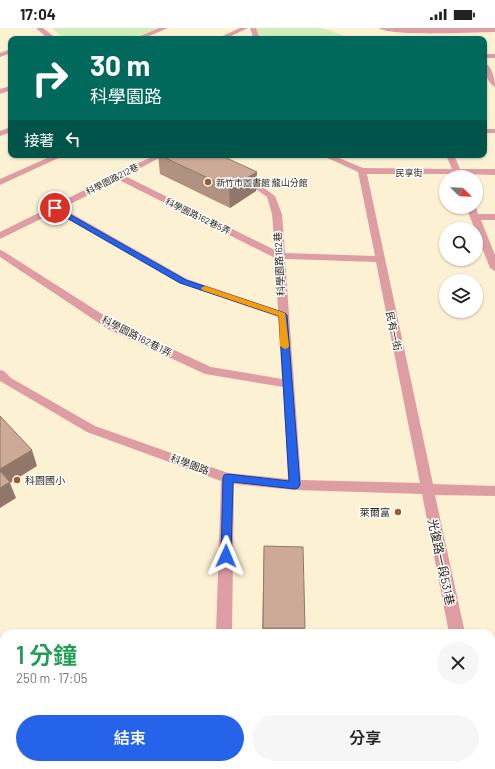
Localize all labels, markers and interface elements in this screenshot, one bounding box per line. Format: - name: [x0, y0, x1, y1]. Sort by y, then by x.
- text: 17:04: [20, 5, 56, 23]
- text: 30 m: [90, 48, 150, 82]
- icon: right: [24, 52, 76, 104]
- text: 科學園路: [90, 85, 162, 107]
- icon: left: [62, 128, 84, 150]
- text: 接著: [24, 131, 54, 149]
- street label: 科學園路212巷: [84, 161, 140, 197]
- street label: 民享街: [395, 167, 423, 178]
- north arrow: [439, 170, 483, 214]
- map controls: [439, 170, 483, 318]
- marker: 新竹市圖書館 龍山分館: [203, 177, 213, 187]
- place label: 新竹市圖書館 龍山分館: [216, 177, 308, 188]
- pin: [38, 191, 72, 225]
- street label: 科學園路162巷5弄: [164, 195, 232, 237]
- icon: arrive: [44, 197, 66, 219]
- button: search: [439, 222, 483, 266]
- street label: 科學園路162巷: [271, 232, 287, 296]
- button: layers: [439, 274, 483, 318]
- street label: 民有一街: [384, 310, 404, 352]
- street label: 科學園路162巷1弄: [100, 313, 174, 359]
- street label: 科學園路: [169, 452, 211, 476]
- place label: 科園國小: [25, 474, 65, 486]
- marker: 科園國小: [12, 475, 22, 485]
- place label: 萊爾富: [360, 506, 390, 518]
- marker: 萊爾富: [393, 507, 403, 517]
- street label: 光復路一段531巷: [426, 517, 458, 607]
- position arrow: [205, 535, 247, 577]
- text: 1 分鐘: [16, 640, 77, 669]
- button: close: [437, 642, 479, 684]
- text: 250 m · 17:05: [16, 670, 87, 686]
- button: 結束: [16, 715, 244, 761]
- button: 分享: [252, 715, 479, 761]

